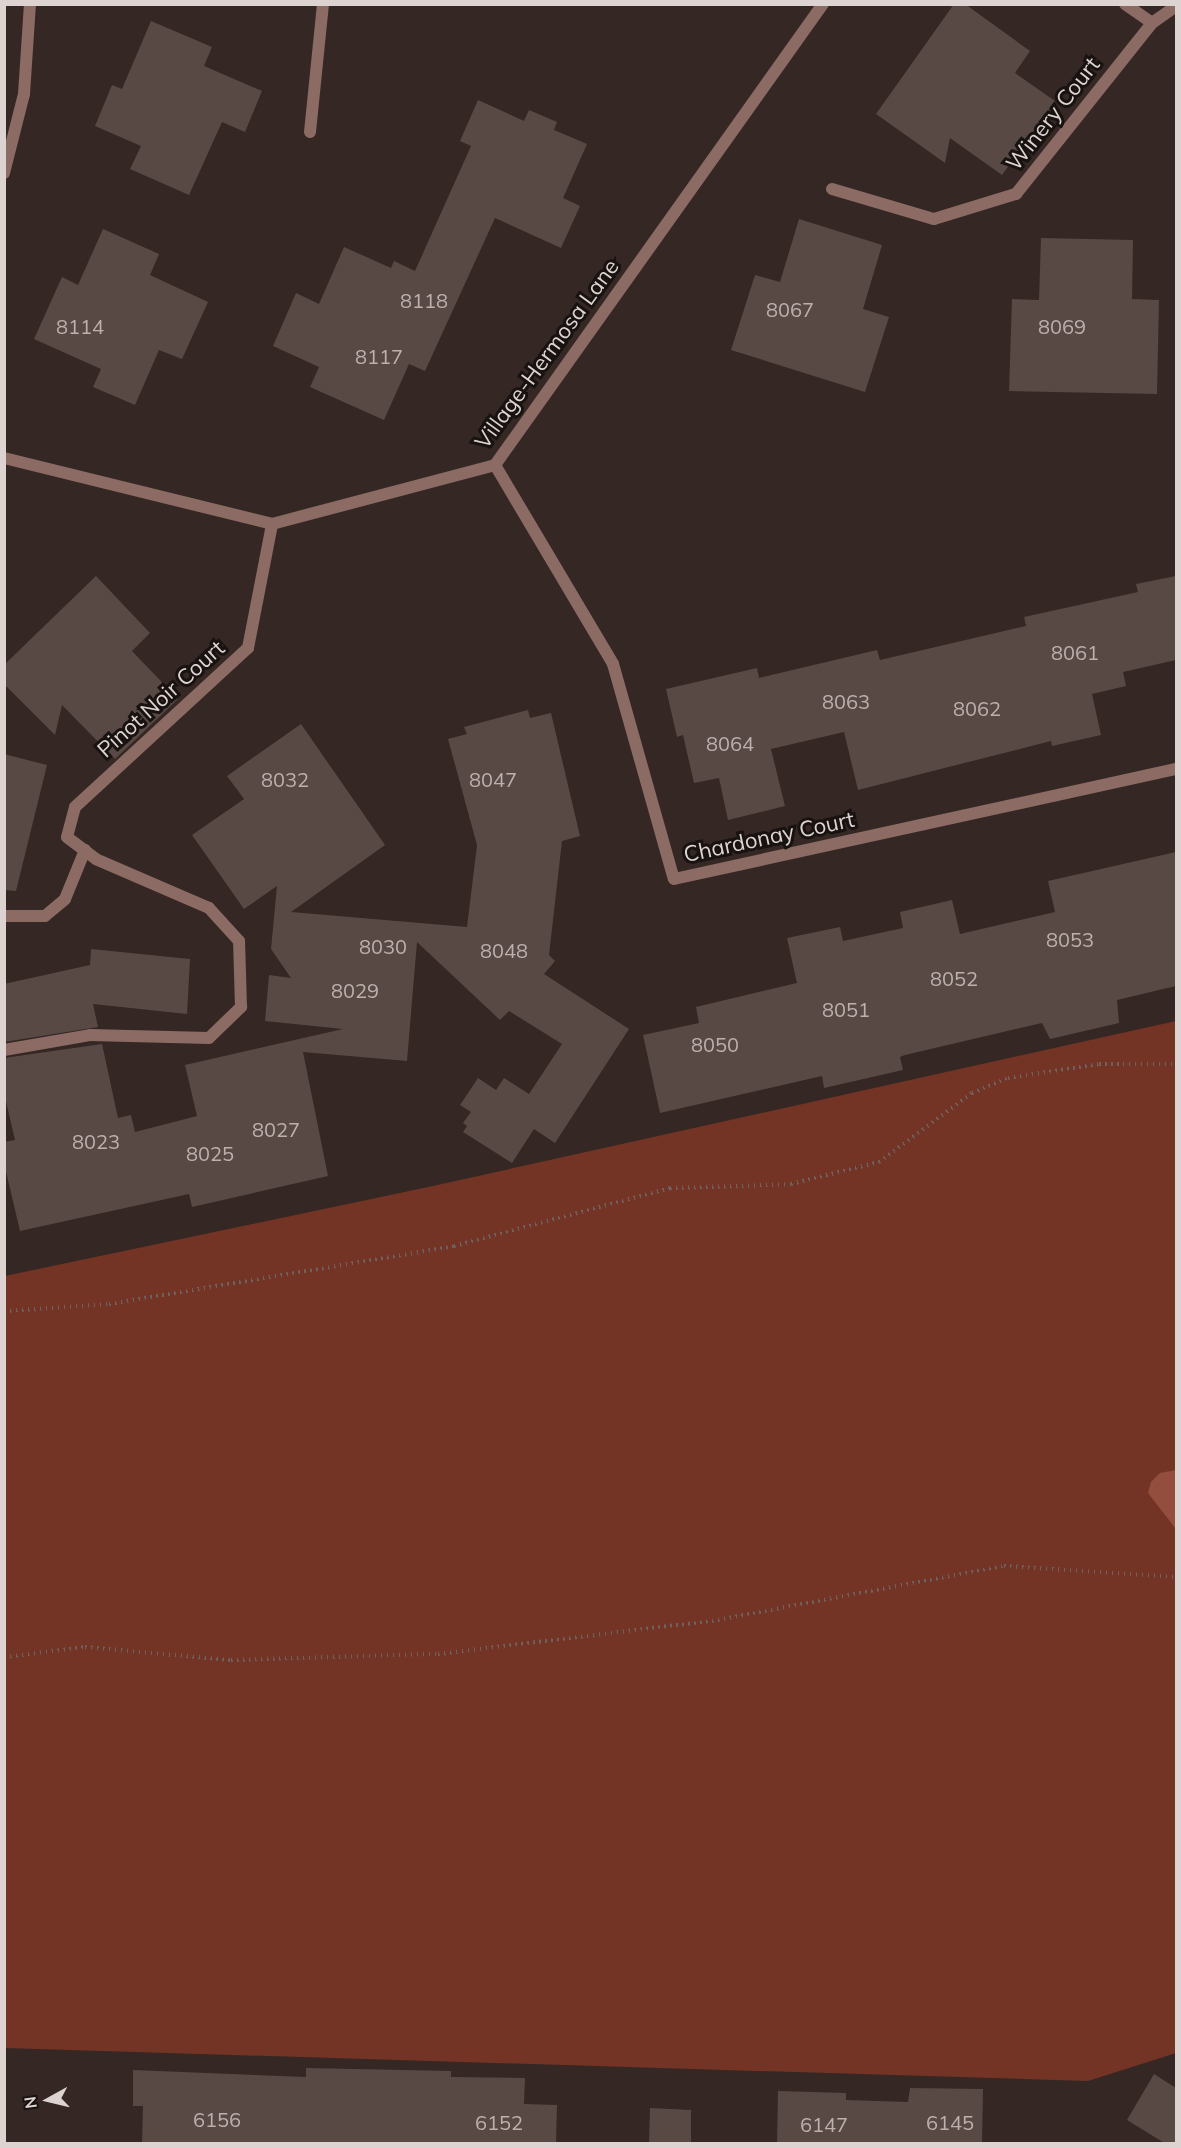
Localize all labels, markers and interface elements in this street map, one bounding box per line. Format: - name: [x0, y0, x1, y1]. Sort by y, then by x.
- street label: Winery Court: [1001, 52, 1105, 176]
- street label: Village-Hermosa Lane: [469, 254, 625, 454]
- house number: 8118: [400, 288, 448, 312]
- house number: 8067: [766, 297, 814, 321]
- house number: 8114: [56, 314, 104, 338]
- house number: 8069: [1038, 314, 1086, 338]
- house number: 8117: [355, 344, 403, 368]
- street label: Pinot Noir Court: [92, 635, 230, 763]
- house number: 8061: [1051, 640, 1099, 664]
- house number: 8063: [822, 689, 870, 713]
- house number: 8062: [953, 696, 1001, 720]
- house number: 8064: [706, 731, 754, 755]
- house number: 8032: [261, 767, 309, 791]
- house number: 8047: [469, 767, 517, 791]
- street label: Chardonay Court: [681, 806, 857, 868]
- house number: 8053: [1046, 927, 1094, 951]
- house number: 8030: [359, 934, 407, 958]
- house number: 8048: [480, 938, 528, 962]
- house number: 8052: [930, 966, 978, 990]
- house number: 8029: [331, 978, 379, 1002]
- house number: 8051: [822, 997, 870, 1021]
- house number: 8050: [691, 1032, 739, 1056]
- house number: 8027: [252, 1117, 300, 1141]
- house number: 8023: [72, 1129, 120, 1153]
- house number: 8025: [186, 1141, 234, 1165]
- north arrow: [18, 2070, 78, 2130]
- text: N: [19, 2095, 41, 2110]
- house number: 6156: [193, 2107, 241, 2131]
- house number: 6152: [475, 2110, 523, 2134]
- house number: 6145: [926, 2110, 974, 2134]
- house number: 6147: [800, 2112, 848, 2136]

